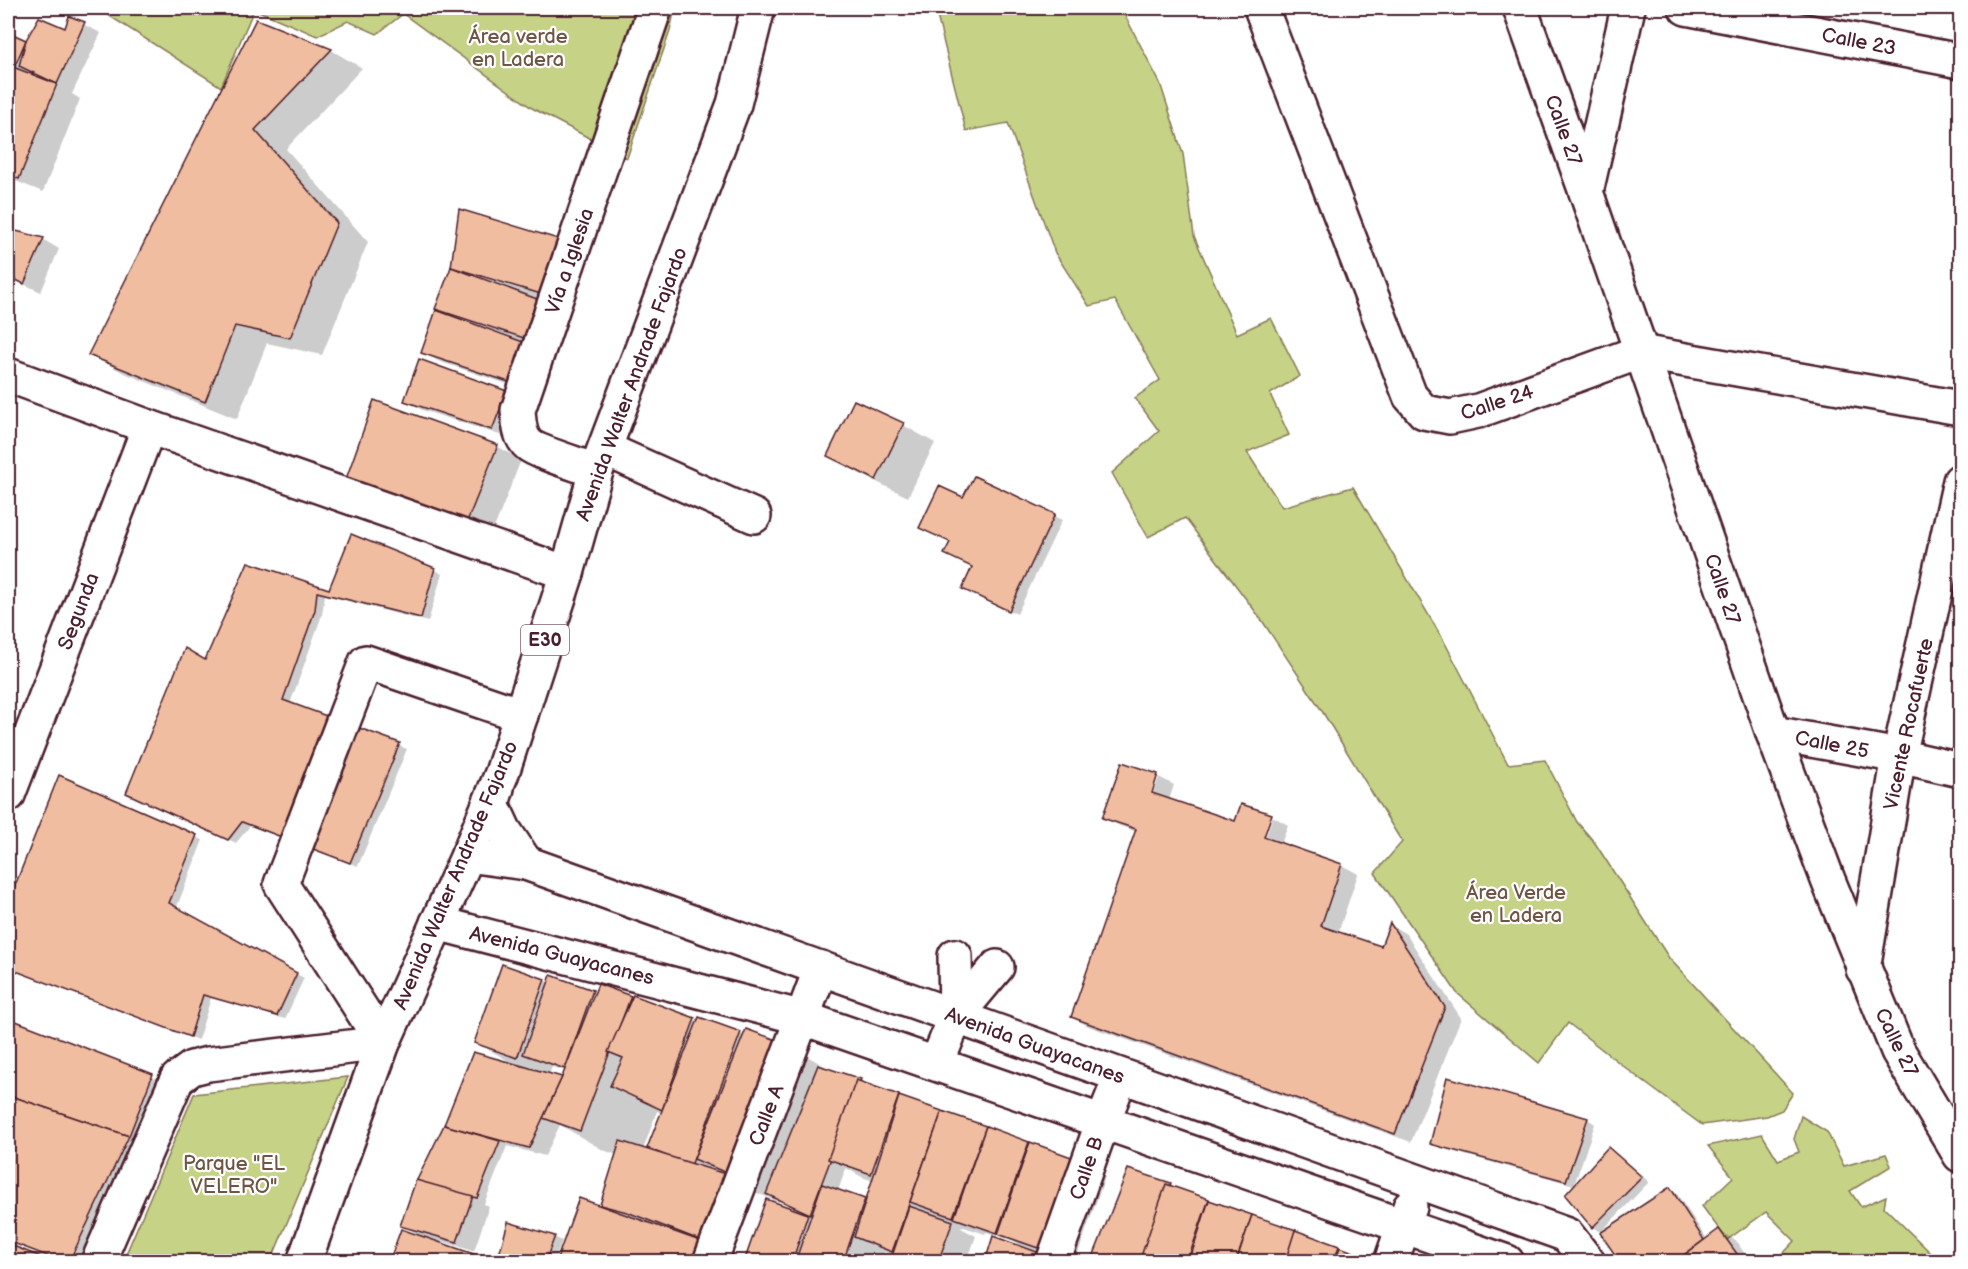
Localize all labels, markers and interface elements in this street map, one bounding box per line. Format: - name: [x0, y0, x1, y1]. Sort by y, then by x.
- street label: Calle 23: [1820, 23, 1898, 61]
- park label: Área verde en Ladera: [468, 24, 568, 72]
- street label: Calle 27: [1539, 92, 1587, 169]
- street label: Vía a Iglesia: [541, 205, 599, 317]
- street label: Avenida Walter Andrade Fajardo: [571, 244, 693, 524]
- street label: Calle 24: [1458, 380, 1537, 426]
- street label: Calle 27: [1699, 551, 1745, 628]
- street label: Segunda: [53, 569, 105, 653]
- road number: E30: [521, 625, 569, 655]
- street label: Vicente Rocafuerte: [1879, 636, 1939, 812]
- street label: Calle 25: [1793, 726, 1871, 764]
- street label: Avenida Walter Andrade Fajardo: [388, 738, 524, 1013]
- park label: Área Verde en Ladera: [1466, 880, 1566, 928]
- street label: Avenida Guayacanes: [467, 921, 657, 991]
- street label: Avenida Guayacanes: [942, 1002, 1128, 1090]
- street label: Calle 27: [1869, 1004, 1923, 1081]
- street label: Calle A: [744, 1081, 790, 1149]
- street label: Calle B: [1065, 1133, 1109, 1203]
- park label: Parque "EL VELERO": [183, 1152, 286, 1199]

